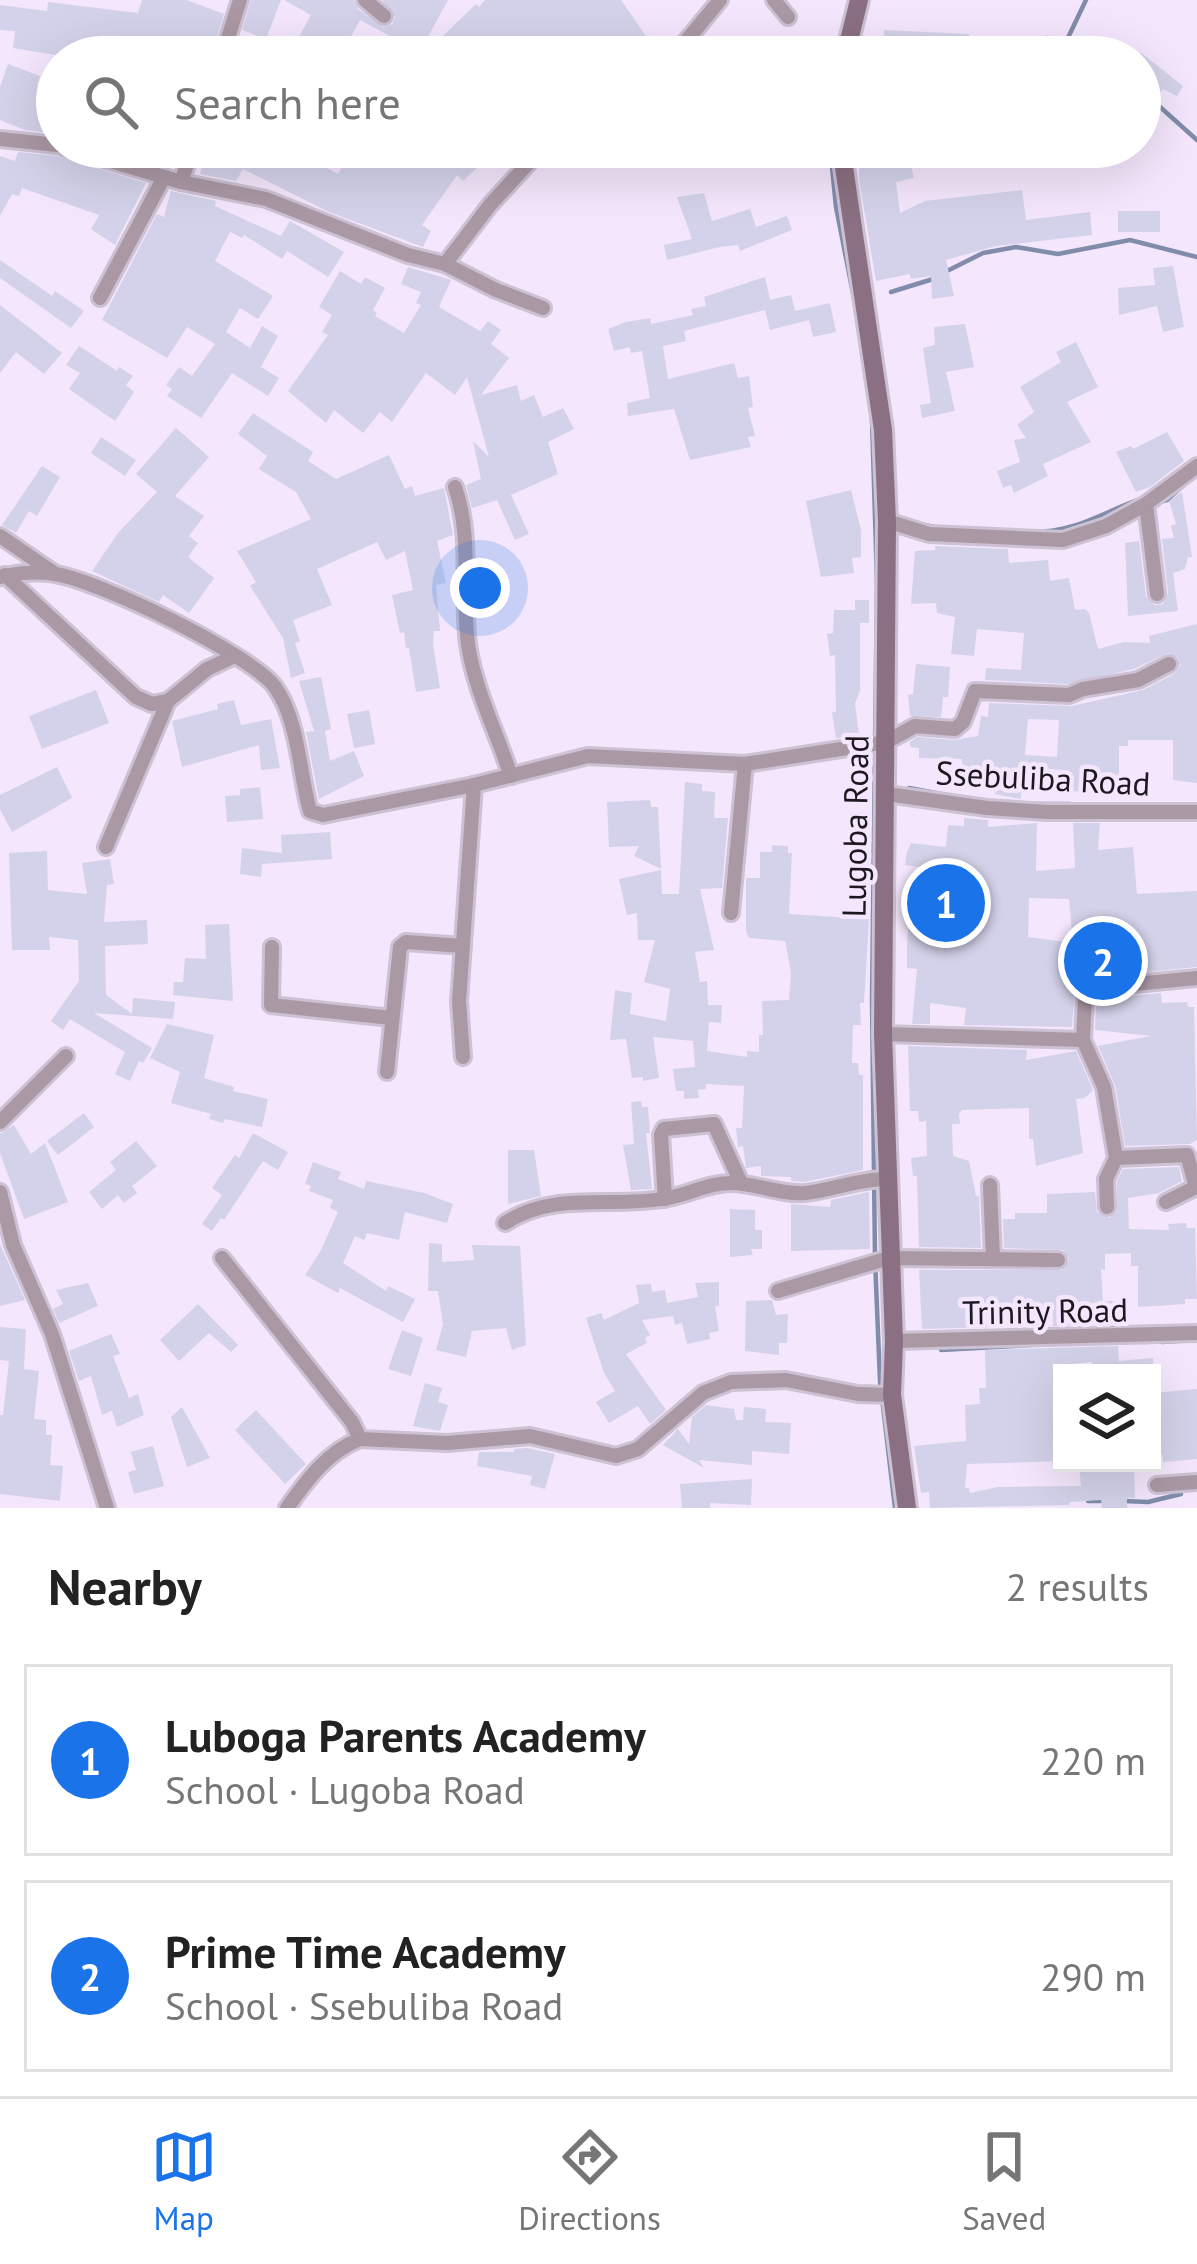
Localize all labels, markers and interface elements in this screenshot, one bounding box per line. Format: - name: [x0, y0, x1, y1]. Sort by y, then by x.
- search box: [36, 36, 1161, 168]
- icon: search: [78, 69, 144, 135]
- text: Search here: [174, 73, 401, 131]
- your location: [450, 558, 510, 618]
- street label: Lugoba Road: [831, 734, 878, 918]
- street label: Ssebuliba Road: [934, 750, 1152, 805]
- pin: 1: [907, 858, 985, 948]
- pin: 2: [1064, 916, 1142, 1006]
- street label: Trinity Road: [962, 1288, 1128, 1333]
- map controls: [1053, 1364, 1161, 1472]
- button: layers: [1053, 1364, 1161, 1472]
- text: Nearby: [48, 1553, 202, 1619]
- text: 2 results: [1006, 1561, 1149, 1612]
- text: Luboga Parents Academy: [165, 1706, 646, 1764]
- text: 1: [79, 1735, 101, 1786]
- text: 220 m: [1040, 1735, 1146, 1786]
- text: School · Lugoba Road: [165, 1764, 525, 1815]
- text: Prime Time Academy: [165, 1922, 566, 1980]
- text: 2: [79, 1951, 101, 2002]
- text: 290 m: [1040, 1951, 1146, 2002]
- text: School · Ssebuliba Road: [165, 1980, 563, 2031]
- tab: Map: [151, 2124, 217, 2239]
- tab: Directions: [518, 2124, 661, 2239]
- tab: Saved: [962, 2124, 1046, 2239]

